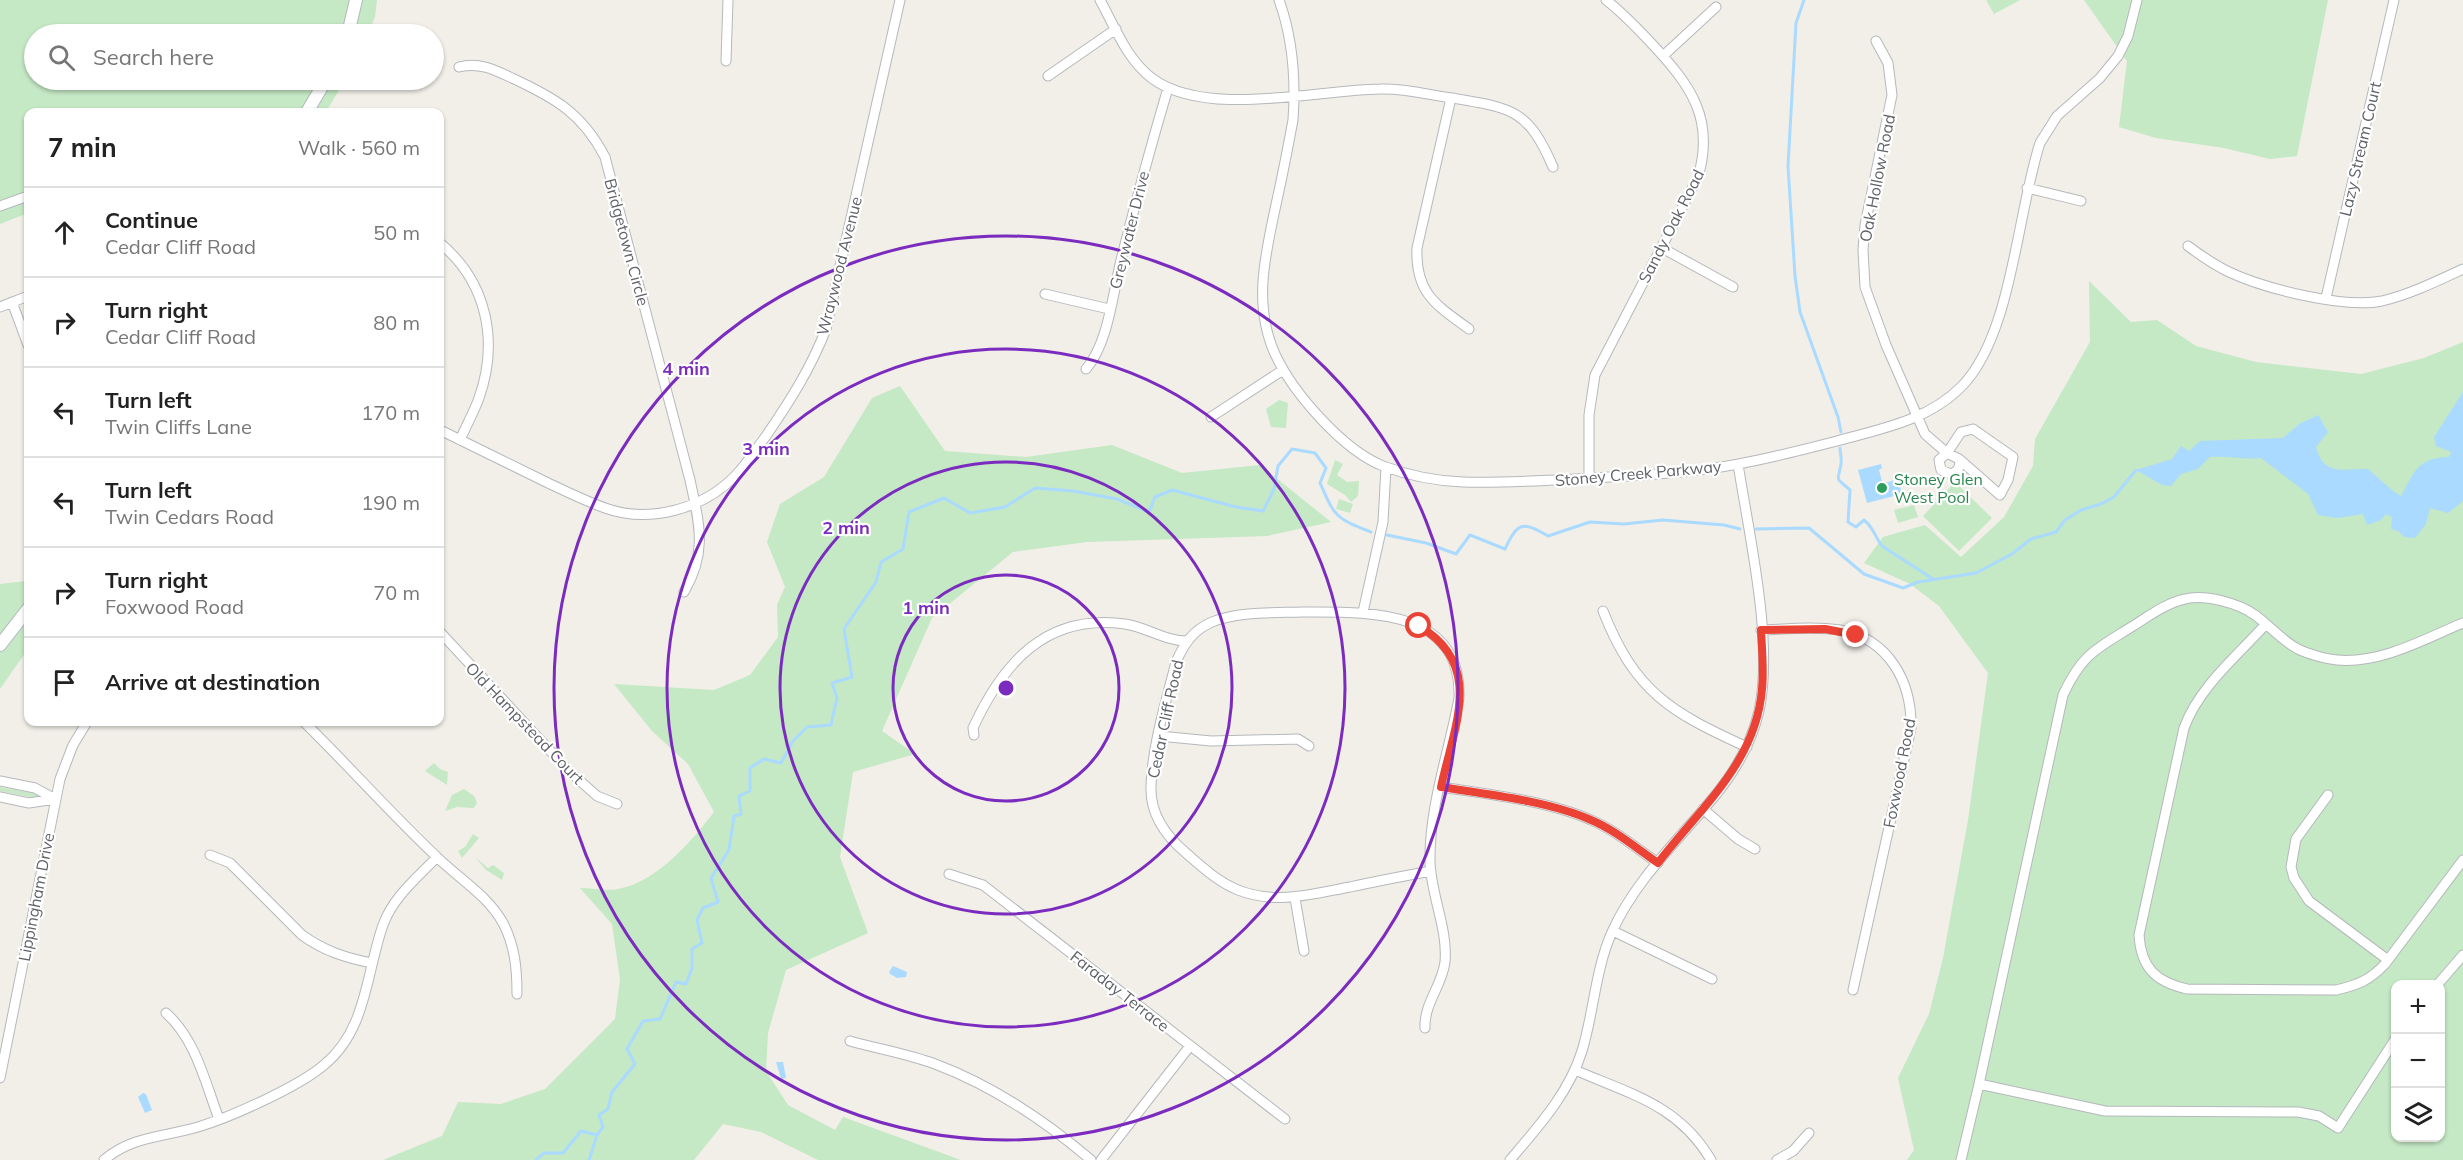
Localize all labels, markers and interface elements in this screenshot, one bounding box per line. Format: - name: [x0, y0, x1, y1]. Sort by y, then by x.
- search box: [24, 24, 444, 90]
- icon: search: [45, 41, 78, 74]
- text: Search here: [93, 43, 214, 71]
- street label: Lazy Stream Court: [2335, 79, 2385, 218]
- street label: Oak Hollow Road: [1855, 112, 1899, 244]
- text: 7 min: [48, 131, 117, 164]
- text: Walk · 560 m: [298, 135, 420, 160]
- street label: Sandy Oak Road: [1634, 166, 1708, 286]
- street label: Greywater Drive: [1105, 169, 1153, 291]
- street label: Bridgetown Circle: [600, 176, 654, 308]
- street label: Wraywood Avenue: [812, 195, 866, 337]
- text: Continue: [105, 206, 198, 234]
- icon: ahead: [48, 216, 81, 249]
- text: 50 m: [373, 220, 420, 245]
- text: Cedar Cliff Road: [105, 234, 256, 259]
- text: Turn right: [105, 296, 208, 324]
- icon: right: [48, 306, 81, 339]
- text: 80 m: [373, 310, 420, 335]
- text: Cedar Cliff Road: [105, 324, 256, 349]
- text: 4 min: [662, 357, 710, 380]
- text: Turn left: [105, 386, 192, 414]
- icon: left: [48, 396, 81, 429]
- text: 170 m: [361, 400, 420, 425]
- text: Twin Cliffs Lane: [105, 414, 252, 439]
- text: 3 min: [742, 437, 790, 460]
- street label: Stoney Creek Parkway: [1554, 456, 1722, 490]
- place label: Stoney Glen West Pool: [1894, 469, 1983, 507]
- text: Turn left: [105, 476, 192, 504]
- marker: Stoney Glen West Pool: [1875, 481, 1889, 495]
- icon: left: [48, 486, 81, 519]
- text: 190 m: [361, 490, 420, 515]
- text: Twin Cedars Road: [105, 504, 274, 529]
- text: 2 min: [822, 516, 870, 539]
- text: Turn right: [105, 566, 208, 594]
- icon: right: [48, 576, 81, 609]
- text: 70 m: [373, 580, 420, 605]
- text: Foxwood Road: [105, 594, 244, 619]
- text: 1 min: [902, 596, 950, 619]
- route start: [1405, 612, 1431, 638]
- route end: [1842, 621, 1868, 647]
- street label: Old Hampstead Court: [462, 658, 589, 788]
- street label: Cedar Cliff Road: [1143, 658, 1187, 780]
- icon: arrive: [48, 666, 81, 699]
- text: Arrive at destination: [105, 668, 320, 696]
- centre of rings: [996, 678, 1016, 698]
- street label: Foxwood Road: [1879, 717, 1919, 829]
- street label: Lippingham Drive: [14, 831, 58, 963]
- street label: Faraday Terrace: [1067, 946, 1173, 1036]
- map controls: [2391, 980, 2445, 1142]
- button: +: [2391, 980, 2445, 1034]
- button: −: [2391, 1034, 2445, 1088]
- button: layers: [2391, 1088, 2445, 1142]

